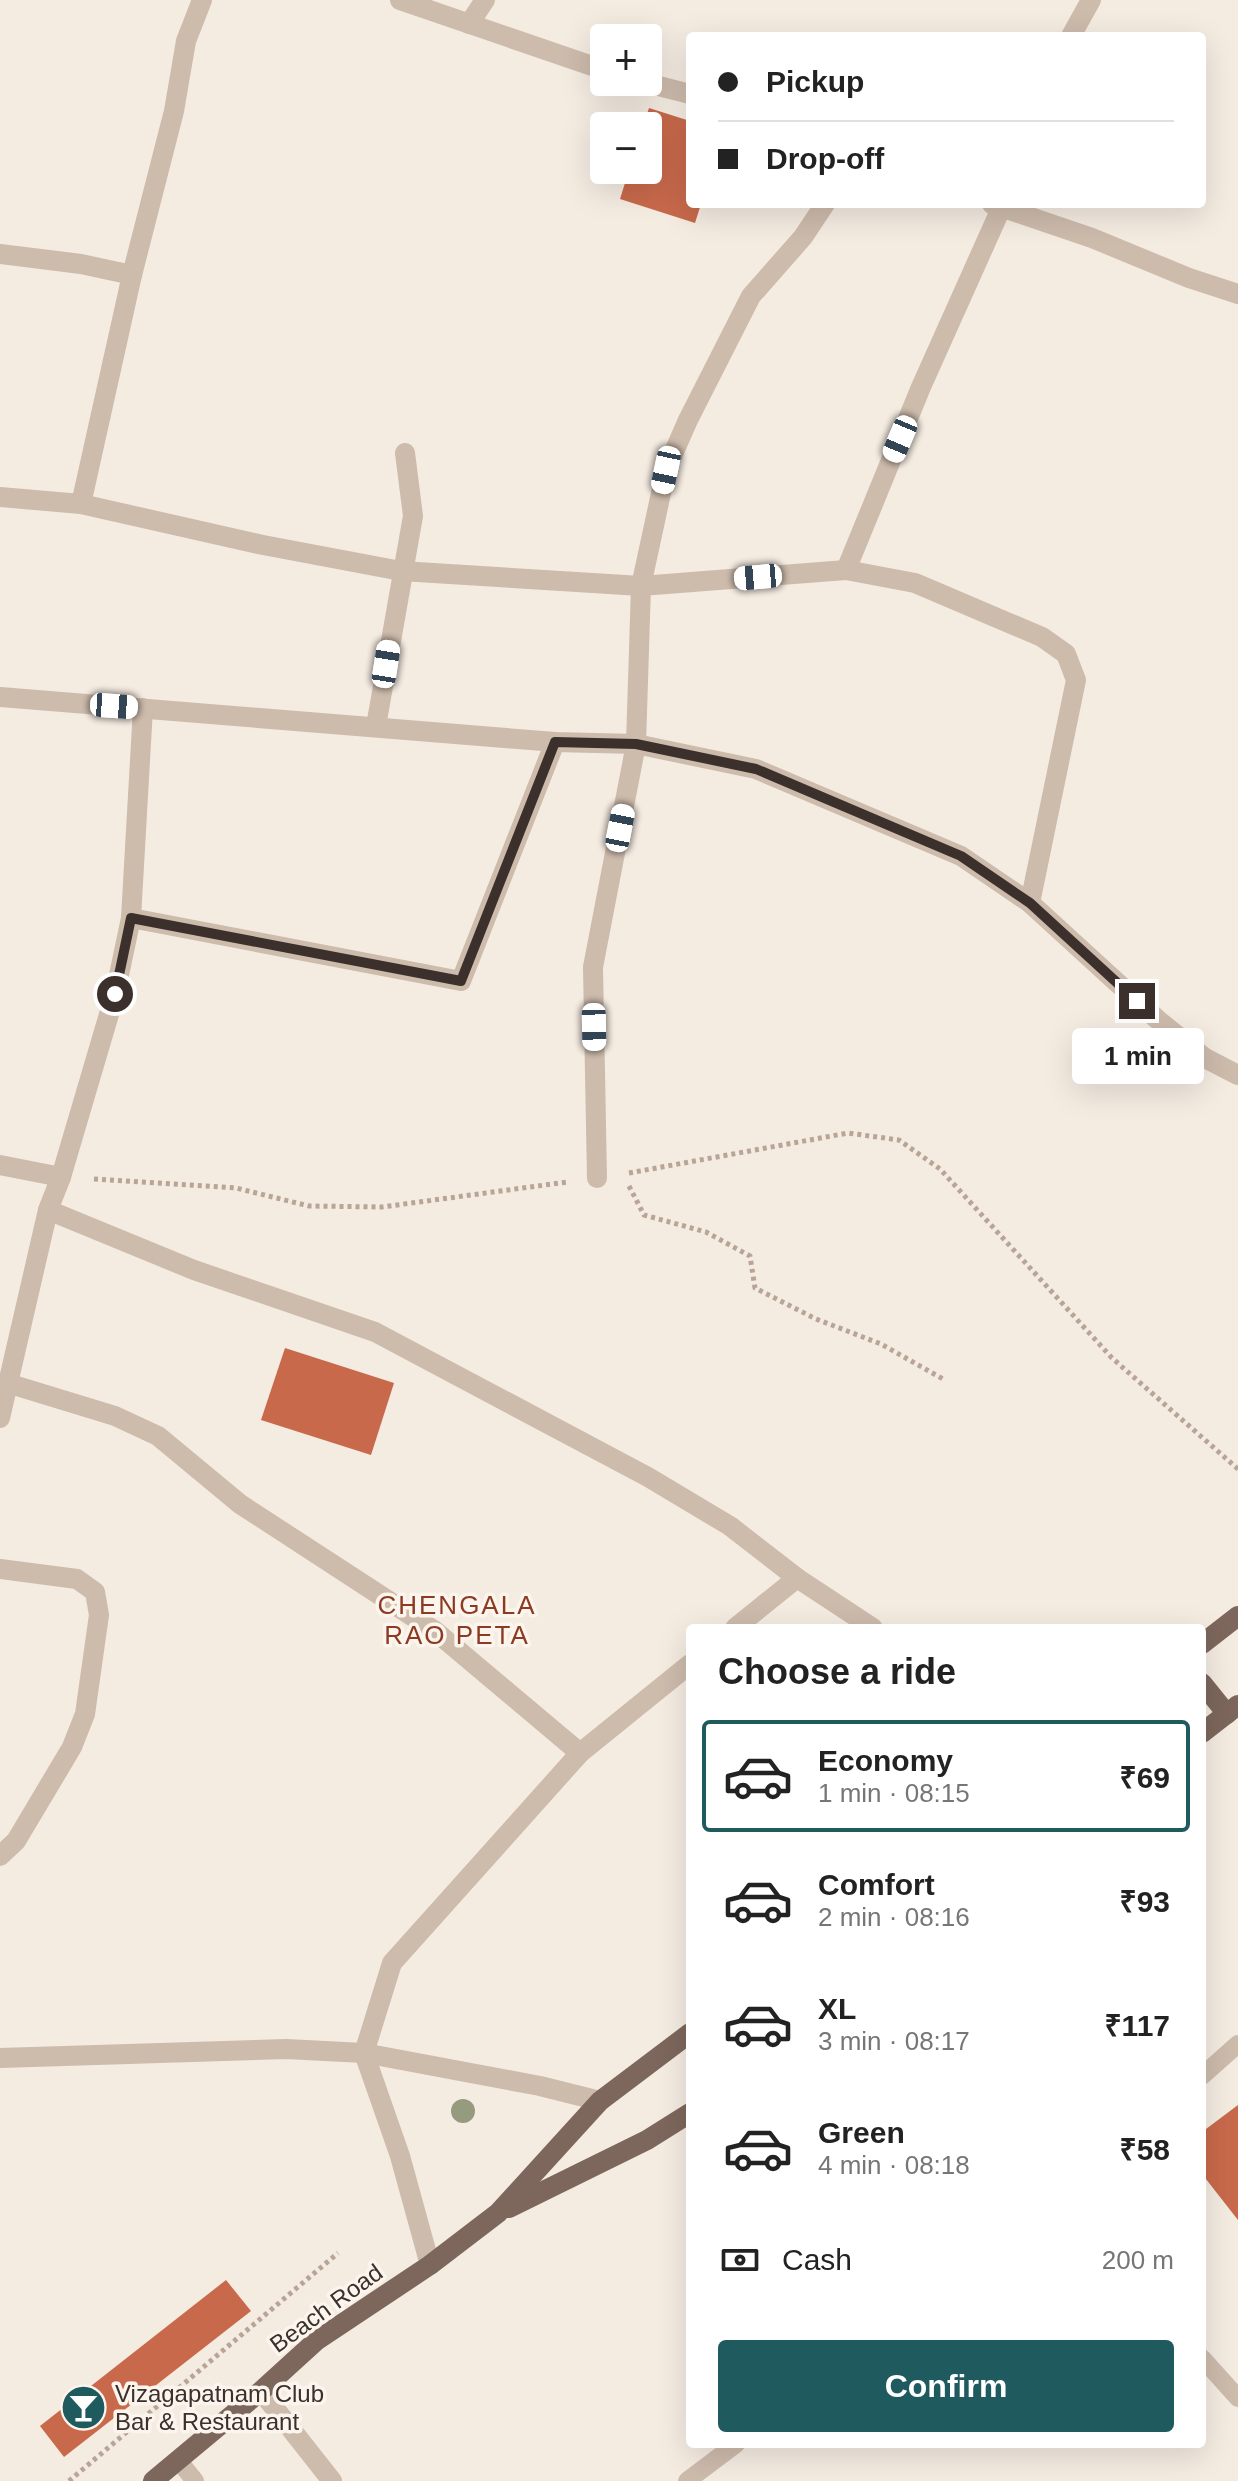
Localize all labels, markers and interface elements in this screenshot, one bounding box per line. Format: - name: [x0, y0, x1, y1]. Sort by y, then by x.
- map controls: [590, 24, 662, 184]
- button: +: [590, 24, 662, 96]
- text: Pickup: [766, 65, 864, 98]
- button: −: [590, 112, 662, 184]
- text: Drop-off: [766, 142, 884, 175]
- car: [880, 412, 920, 466]
- car: [649, 444, 683, 496]
- car: [733, 563, 783, 591]
- car: [370, 638, 402, 690]
- car: [89, 692, 139, 720]
- car: [604, 802, 636, 854]
- route start: [97, 976, 133, 1012]
- route end: [1119, 983, 1155, 1019]
- car: [582, 1003, 606, 1051]
- callout: 1 min: [1071, 1029, 1203, 1085]
- text: 1 min: [1104, 1041, 1172, 1071]
- district label: CHENGALA RAO PETA: [377, 1590, 537, 1650]
- text: Choose a ride: [718, 1651, 956, 1692]
- icon: car: [722, 1740, 794, 1812]
- text: Economy: [818, 1744, 953, 1777]
- text: ₹69: [1119, 1761, 1170, 1794]
- text: 1 min · 08:15: [818, 1778, 970, 1808]
- icon: car: [722, 1864, 794, 1936]
- text: Comfort: [818, 1868, 935, 1901]
- text: ₹93: [1119, 1885, 1170, 1918]
- text: 2 min · 08:16: [818, 1902, 970, 1932]
- icon: car: [722, 1988, 794, 2060]
- text: XL: [818, 1992, 856, 2025]
- text: ₹117: [1104, 2009, 1170, 2042]
- text: 3 min · 08:17: [818, 2026, 970, 2056]
- icon: car: [722, 2112, 794, 2184]
- text: Green: [818, 2116, 905, 2149]
- text: ₹58: [1119, 2133, 1170, 2166]
- text: 4 min · 08:18: [818, 2150, 970, 2180]
- icon: cash: [718, 2238, 762, 2282]
- text: Cash: [782, 2243, 852, 2276]
- text: 200 m: [1102, 2245, 1174, 2275]
- street label: Beach Road: [265, 2258, 387, 2358]
- button: Confirm: [718, 2340, 1174, 2432]
- place label: Vizagapatnam Club Bar & Restaurant: [115, 2380, 324, 2435]
- bar icon: Vizagapatnam Club Bar & Restaurant: [60, 2383, 108, 2431]

